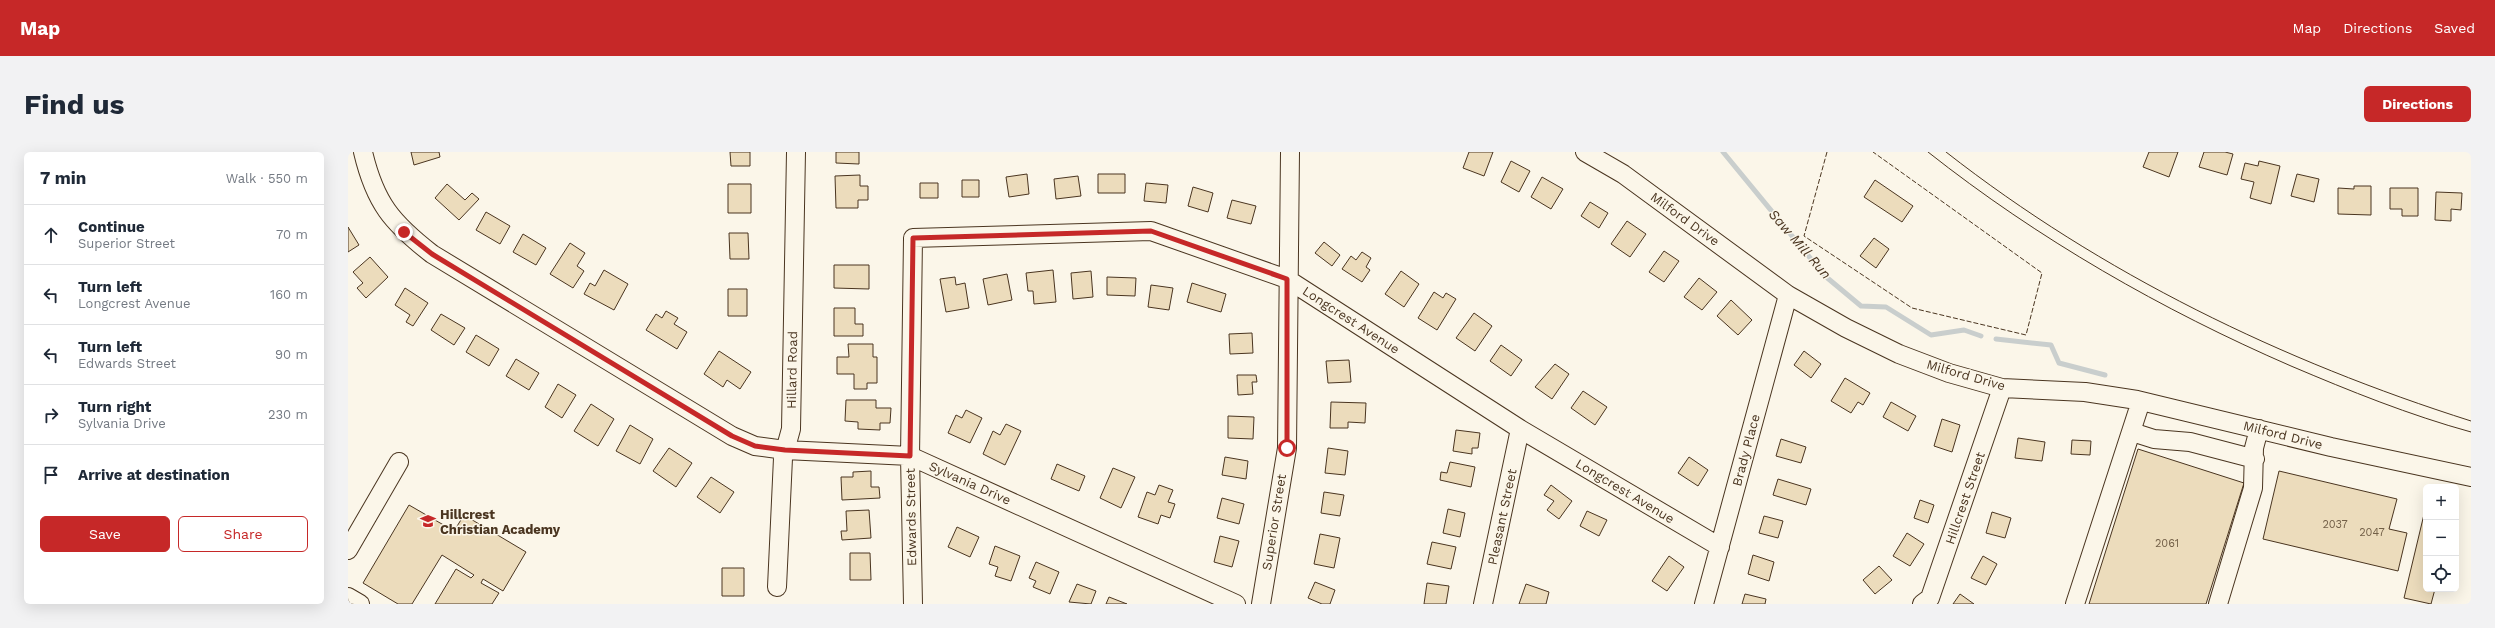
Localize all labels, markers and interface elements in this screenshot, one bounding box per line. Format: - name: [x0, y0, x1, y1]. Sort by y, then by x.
- text: Map: [20, 17, 60, 40]
- text: Map: [2293, 20, 2321, 36]
- text: Directions: [2343, 20, 2412, 36]
- text: Saved: [2434, 20, 2475, 36]
- button: Directions: [2364, 86, 2471, 122]
- text: Find us: [24, 88, 124, 121]
- text: 7 min: [40, 168, 86, 188]
- text: Walk · 550 m: [226, 171, 308, 186]
- street label: Milford Drive: [1648, 189, 1722, 249]
- water label: Saw Mill Run: [1765, 206, 1835, 282]
- text: Continue: [78, 218, 145, 236]
- route end: [395, 223, 413, 241]
- icon: ahead: [40, 224, 62, 246]
- text: 70 m: [276, 227, 308, 242]
- text: Superior Street: [78, 236, 175, 251]
- text: Turn left: [78, 278, 142, 296]
- street label: Longcrest Avenue: [1300, 283, 1402, 357]
- icon: left: [40, 284, 62, 306]
- text: 160 m: [270, 287, 308, 302]
- text: Longcrest Avenue: [78, 296, 190, 311]
- street label: Hillard Road: [784, 331, 800, 409]
- text: Turn left: [78, 338, 142, 356]
- icon: left: [40, 344, 62, 366]
- text: 90 m: [275, 347, 308, 362]
- text: Edwards Street: [78, 356, 176, 371]
- street label: Milford Drive: [1925, 357, 2007, 393]
- text: Turn right: [78, 398, 151, 416]
- icon: right: [40, 404, 62, 426]
- text: 230 m: [268, 407, 308, 422]
- street label: Brady Place: [1729, 412, 1763, 488]
- text: Sylvania Drive: [78, 416, 166, 431]
- street label: Milford Drive: [2242, 418, 2324, 452]
- route start: [1278, 439, 1296, 457]
- street label: Hillcrest Street: [1942, 449, 1988, 546]
- street label: Longcrest Avenue: [1573, 456, 1677, 526]
- street label: Sylvania Drive: [927, 458, 1013, 508]
- icon: arrive: [40, 464, 62, 486]
- text: Arrive at destination: [78, 466, 230, 484]
- street label: Edwards Street: [903, 467, 919, 566]
- street label: Pleasant Street: [1484, 467, 1520, 566]
- street label: Superior Street: [1259, 472, 1289, 571]
- map controls: [2423, 484, 2459, 592]
- button: +: [2423, 484, 2459, 520]
- place label: Hillcrest Christian Academy: [440, 507, 561, 537]
- school or university icon: Hillcrest Christian Academy: [419, 512, 437, 530]
- button: Save: [40, 516, 170, 552]
- button: Share: [178, 516, 308, 552]
- house number: 2037: [2322, 518, 2348, 531]
- button: −: [2423, 520, 2459, 556]
- house number: 2047: [2359, 526, 2385, 539]
- house number: 2061: [2155, 537, 2179, 550]
- button: locate: [2423, 556, 2459, 592]

